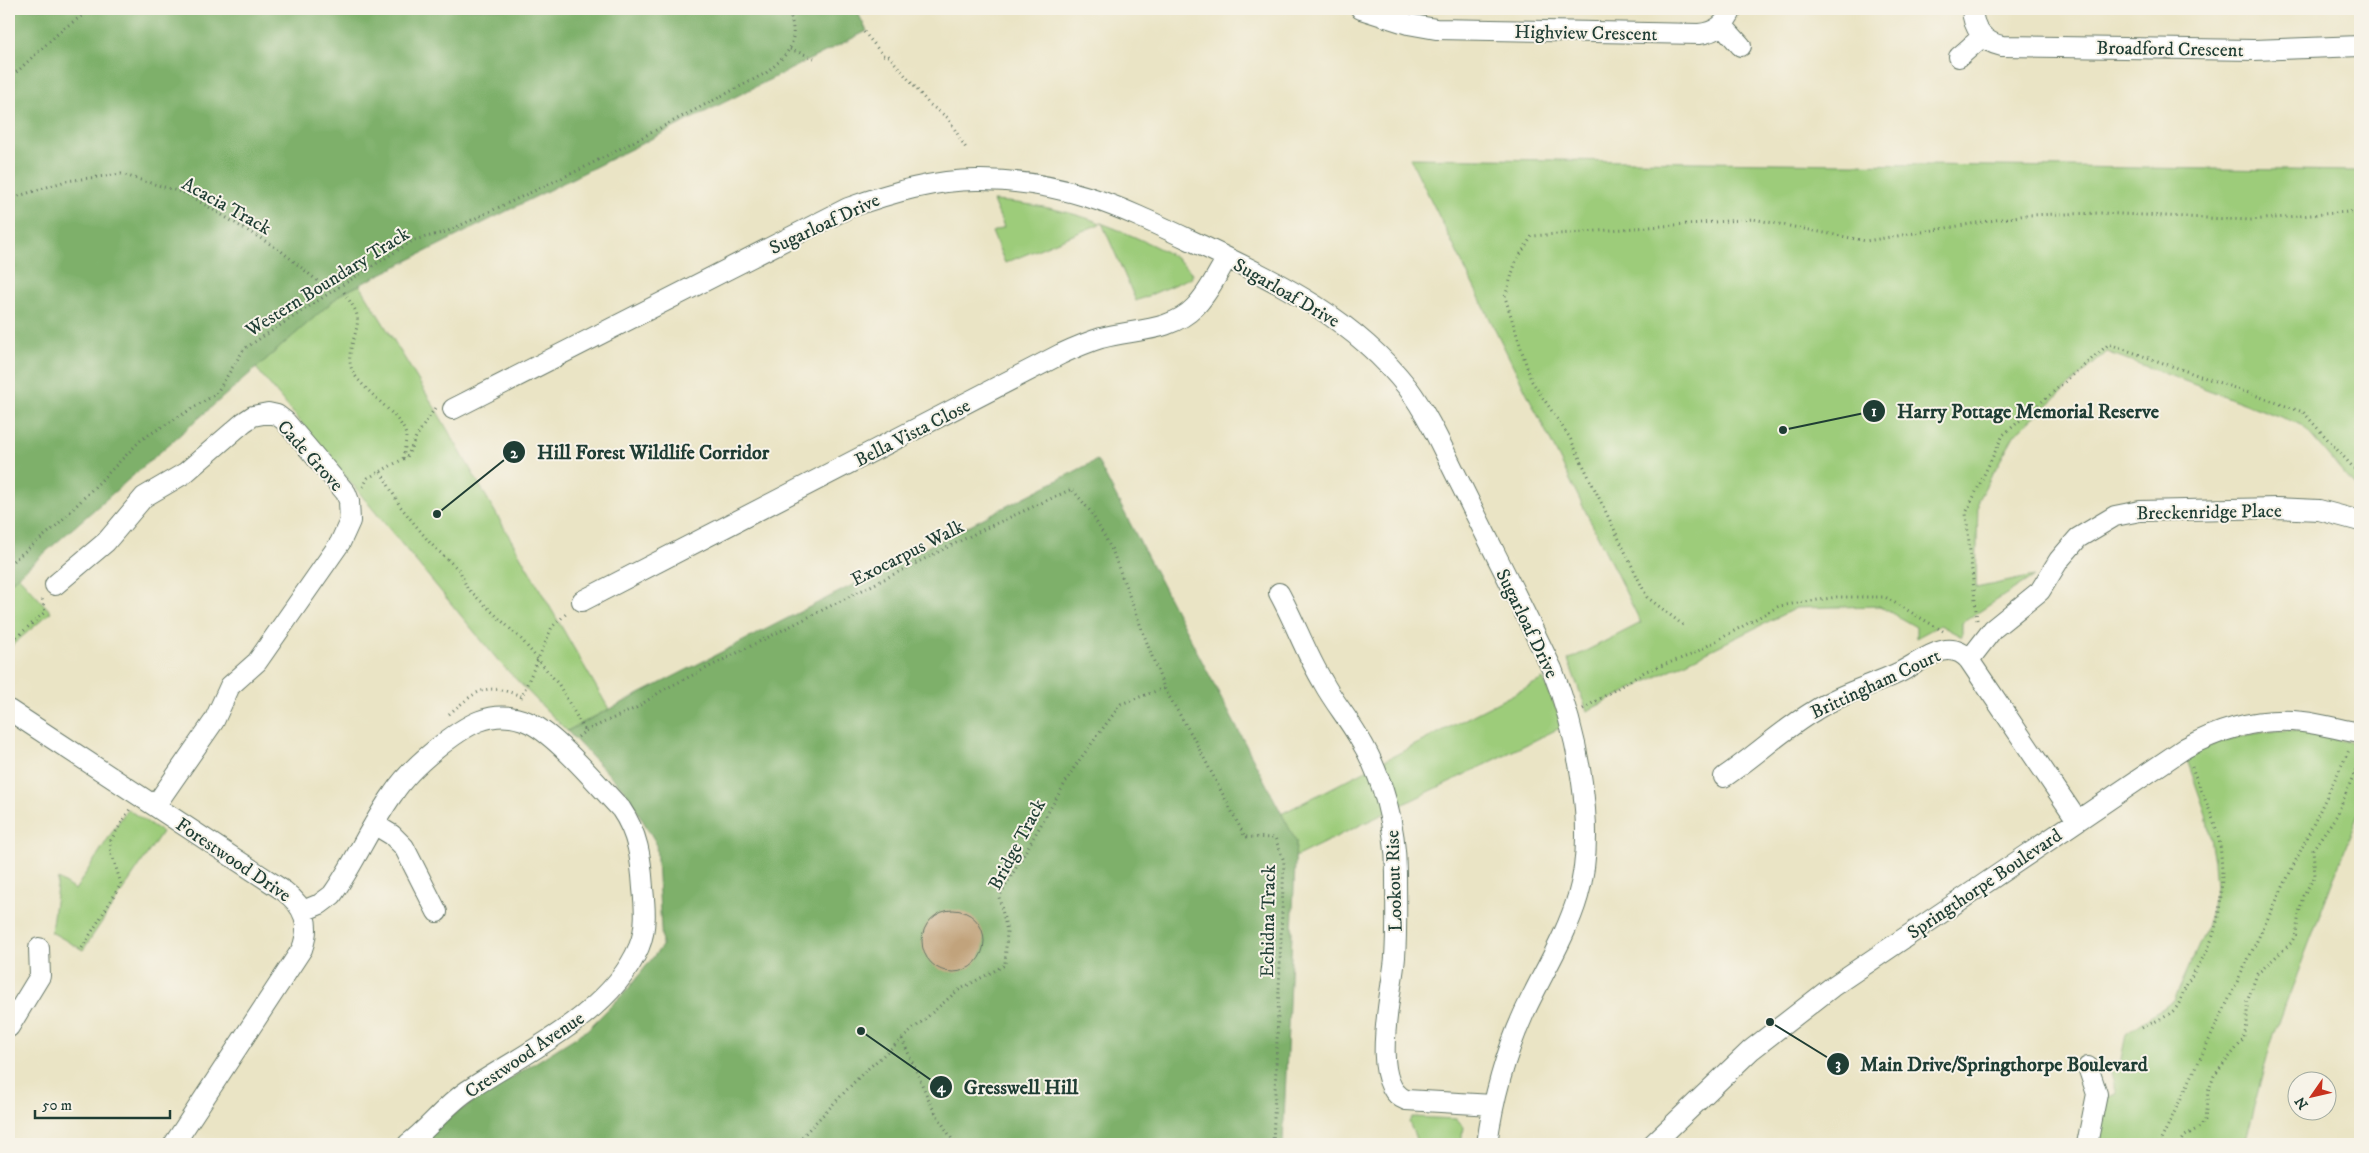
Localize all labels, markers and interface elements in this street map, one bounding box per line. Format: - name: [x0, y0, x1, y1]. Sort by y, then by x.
- street label: Highview Crescent: [1514, 21, 1658, 46]
- street label: Broadford Crescent: [2096, 37, 2244, 62]
- street label: Acacia Track: [178, 172, 276, 241]
- street label: Sugarloaf Drive: [766, 189, 883, 260]
- street label: Western Boundary Track: [241, 222, 414, 343]
- street label: Sugarloaf Drive: [1229, 254, 1344, 333]
- callout: Harry Pottage Memorial Reserve: [1862, 393, 2169, 428]
- street label: Bella Vista Close: [851, 394, 974, 472]
- text: Harry Pottage Memorial Reserve: [1897, 400, 2160, 425]
- text: 1: [1871, 402, 1877, 421]
- street label: Cade Grove: [272, 416, 348, 496]
- callout: Hill Forest Wildlife Corridor: [502, 435, 779, 470]
- text: Hill Forest Wildlife Corridor: [537, 441, 770, 466]
- text: 2: [510, 444, 518, 463]
- street label: Breckenridge Place: [2136, 500, 2282, 525]
- street label: Exocarpus Walk: [847, 515, 969, 592]
- street label: Sugarloaf Drive: [1490, 565, 1563, 682]
- street label: Brittingham Court: [1807, 644, 1944, 725]
- street label: Bridge Track: [984, 795, 1051, 894]
- street label: Forestwood Drive: [171, 813, 295, 907]
- street label: Springthorpe Boulevard: [1903, 824, 2067, 944]
- street label: Lookout Rise: [1381, 830, 1408, 932]
- street label: Echidna Track: [1256, 864, 1281, 978]
- street label: Crestwood Avenue: [461, 1007, 589, 1104]
- callout: Main Drive/Springthorpe Boulevard: [1825, 1047, 2158, 1082]
- text: Main Drive/Springthorpe Boulevard: [1860, 1053, 2149, 1078]
- text: 3: [1835, 1055, 1841, 1074]
- callout: Gresswell Hill: [929, 1069, 1088, 1104]
- north arrow: [2286, 1070, 2336, 1120]
- text: Gresswell Hill: [964, 1076, 1079, 1101]
- text: 4: [936, 1078, 947, 1097]
- scale bar: [35, 1088, 170, 1120]
- text: N: [2291, 1092, 2313, 1113]
- text: 50 m: [42, 1096, 72, 1115]

